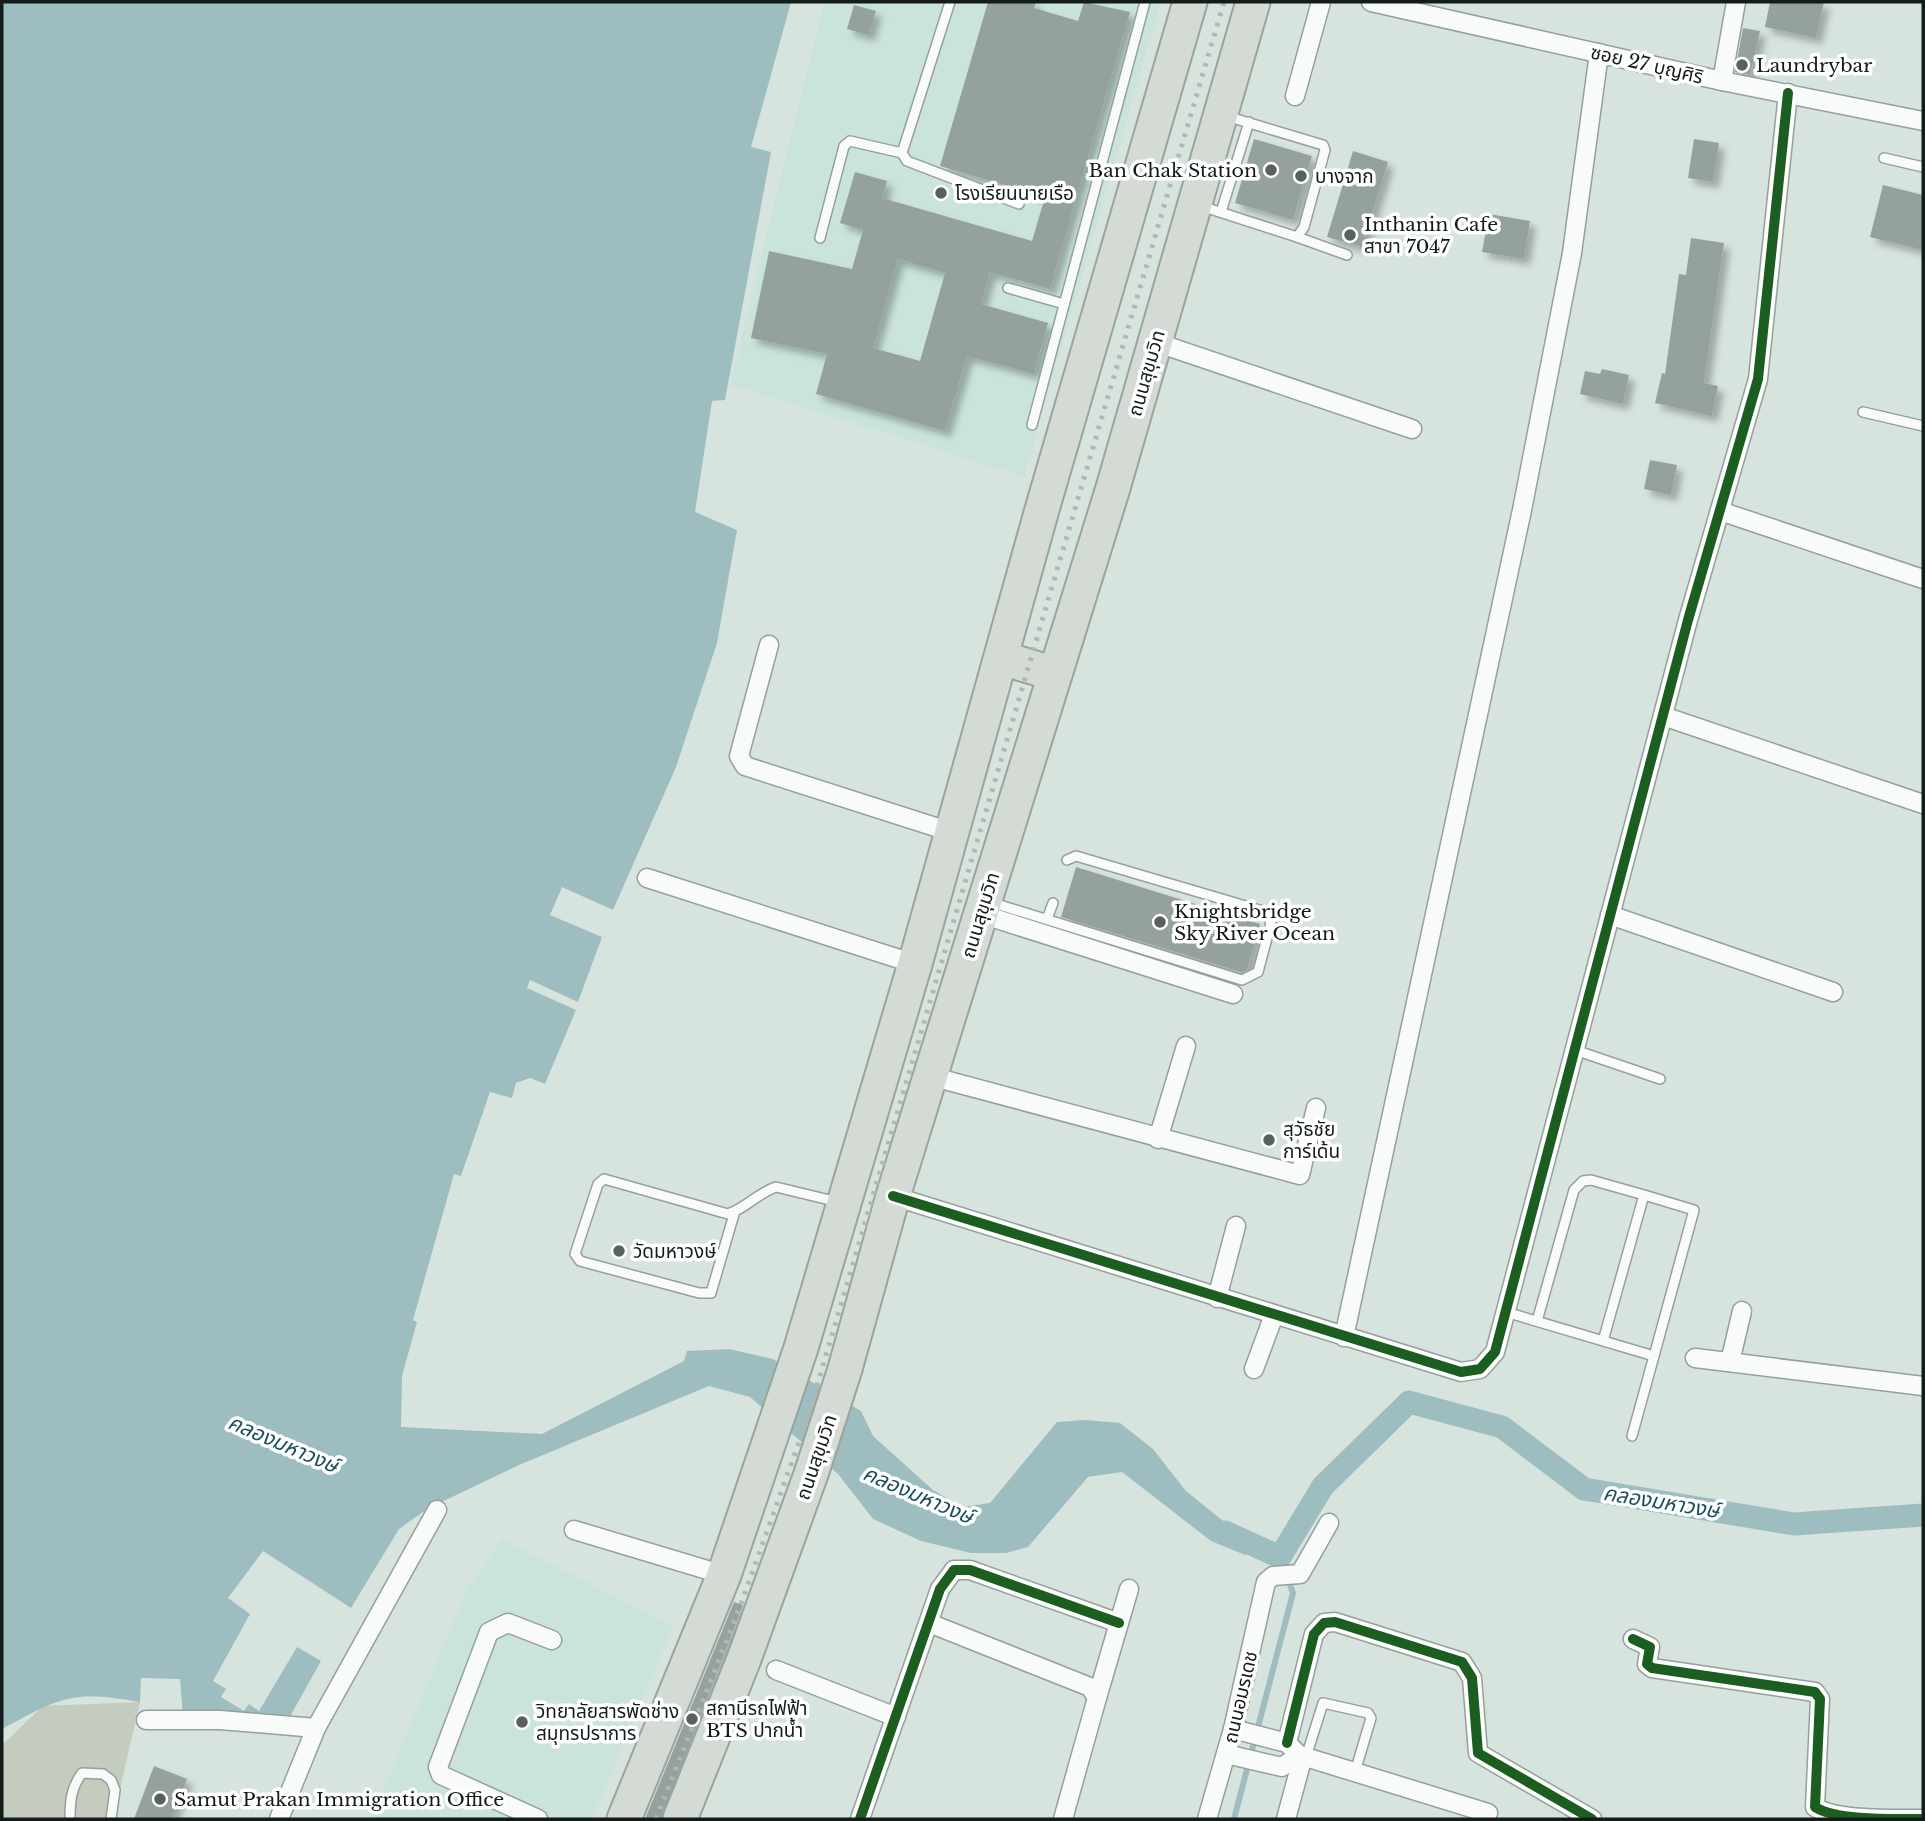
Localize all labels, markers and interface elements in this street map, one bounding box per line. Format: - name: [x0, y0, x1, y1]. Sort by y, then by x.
- street label: ซอย 27 บุญศิริ: [1588, 40, 1705, 89]
- place label: Laundrybar: [1756, 54, 1872, 77]
- marker: Laundrybar: [1734, 57, 1750, 73]
- place label: Ban Chak Station: [1089, 159, 1257, 182]
- marker: Ban Chak Station: [1263, 162, 1279, 178]
- place label: บางจาก: [1315, 165, 1374, 188]
- marker: บางจาก: [1293, 168, 1309, 184]
- place label: โรงเรียนนายเรือ: [955, 182, 1074, 205]
- marker: โรงเรียนนายเรือ: [933, 185, 949, 201]
- place label: Inthanin Cafe สาขา 7047: [1364, 213, 1498, 258]
- marker: Inthanin Cafe สาขา 7047: [1342, 227, 1358, 243]
- street label: ถนนสุขุมวิท: [1123, 327, 1170, 419]
- street label: ถนนสุขุมวิท: [957, 869, 1004, 961]
- place label: Knightsbridge Sky River Ocean: [1174, 900, 1335, 945]
- marker: Knightsbridge Sky River Ocean: [1152, 914, 1168, 930]
- place label: สุวัธชัย การ์เด้น: [1283, 1118, 1340, 1163]
- marker: สุวัธชัย การ์เด้น: [1261, 1132, 1277, 1148]
- place label: วัดมหาวงษ์: [633, 1240, 716, 1263]
- marker: วัดมหาวงษ์: [611, 1243, 627, 1259]
- water label: คลองมหาวงษ์: [224, 1409, 345, 1480]
- street label: ถนนสุขุมวิท: [791, 1412, 842, 1503]
- water label: คลองมหาวงษ์: [859, 1460, 980, 1531]
- water label: คลองมหาวงษ์: [1601, 1480, 1724, 1525]
- street label: ถนนอมรเดช: [1219, 1649, 1262, 1746]
- place label: สถานีรถไฟฟ้า BTS ปากน้ำ: [706, 1697, 807, 1742]
- place label: วิทยาลัยสารพัดช่าง สมุทรปราการ: [536, 1700, 679, 1745]
- marker: สถานีรถไฟฟ้า BTS ปากน้ำ: [684, 1711, 700, 1727]
- marker: วิทยาลัยสารพัดช่าง สมุทรปราการ: [514, 1714, 530, 1730]
- place label: Samut Prakan Immigration Office: [174, 1788, 504, 1811]
- marker: Samut Prakan Immigration Office: [152, 1791, 168, 1807]

